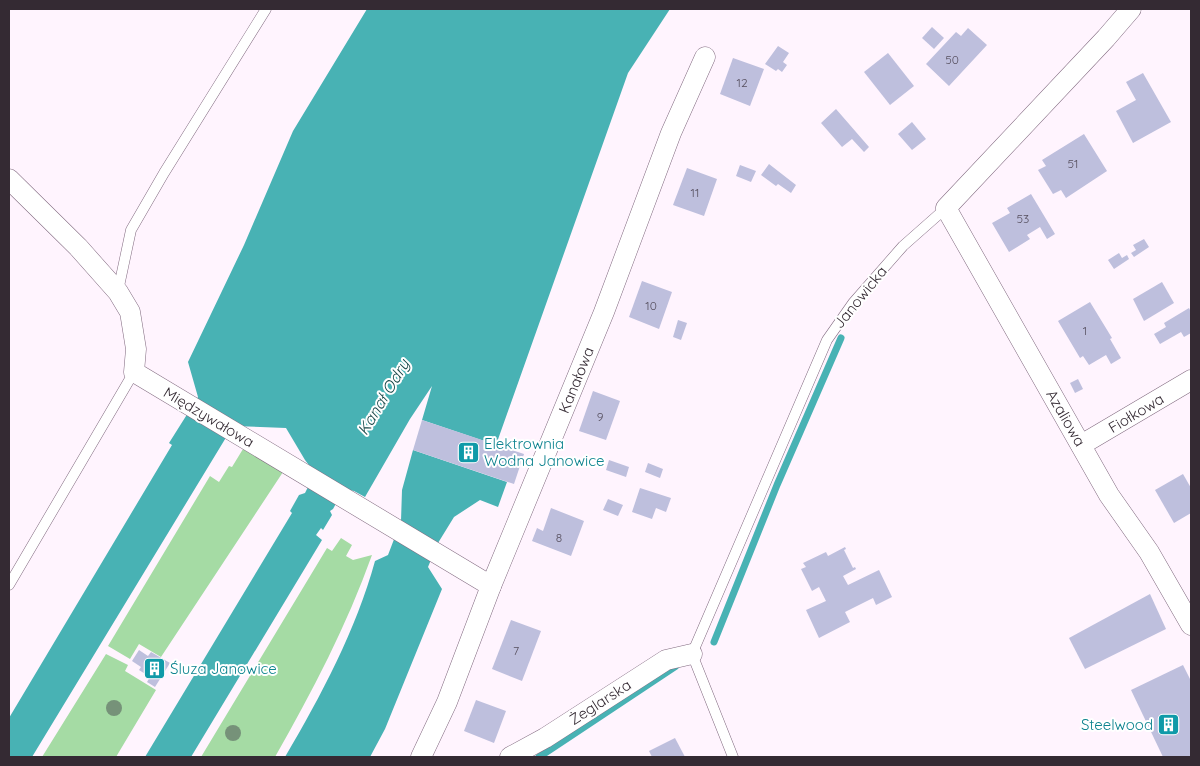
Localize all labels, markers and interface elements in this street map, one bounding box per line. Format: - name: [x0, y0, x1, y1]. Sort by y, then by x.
- house number: 50: [945, 52, 959, 67]
- house number: 12: [736, 75, 748, 90]
- house number: 51: [1068, 156, 1078, 171]
- house number: 11: [691, 185, 699, 200]
- house number: 53: [1017, 211, 1029, 226]
- street label: Janowicka: [829, 262, 891, 332]
- house number: 10: [645, 298, 657, 313]
- house number: 1: [1083, 323, 1087, 338]
- street label: Kanałowa: [554, 344, 598, 416]
- water label: Kanał Odry: [353, 355, 414, 439]
- street label: Międzywałowa: [160, 383, 258, 451]
- street label: Azaliowa: [1042, 386, 1090, 450]
- street label: Fiołkowa: [1105, 389, 1167, 437]
- house number: 9: [597, 409, 604, 424]
- place label: Elektrownia Wodna Janowice: [484, 434, 604, 470]
- building icon: Elektrownia Wodna Janowice: [456, 440, 480, 464]
- house number: 8: [556, 530, 562, 545]
- house number: 7: [513, 643, 519, 658]
- building icon: Śluza Janowice: [142, 656, 166, 680]
- place label: Śluza Janowice: [170, 659, 277, 678]
- street label: Żeglarska: [566, 675, 634, 729]
- building icon: Steelwood: [1157, 712, 1181, 736]
- place label: Steelwood: [1081, 715, 1153, 734]

